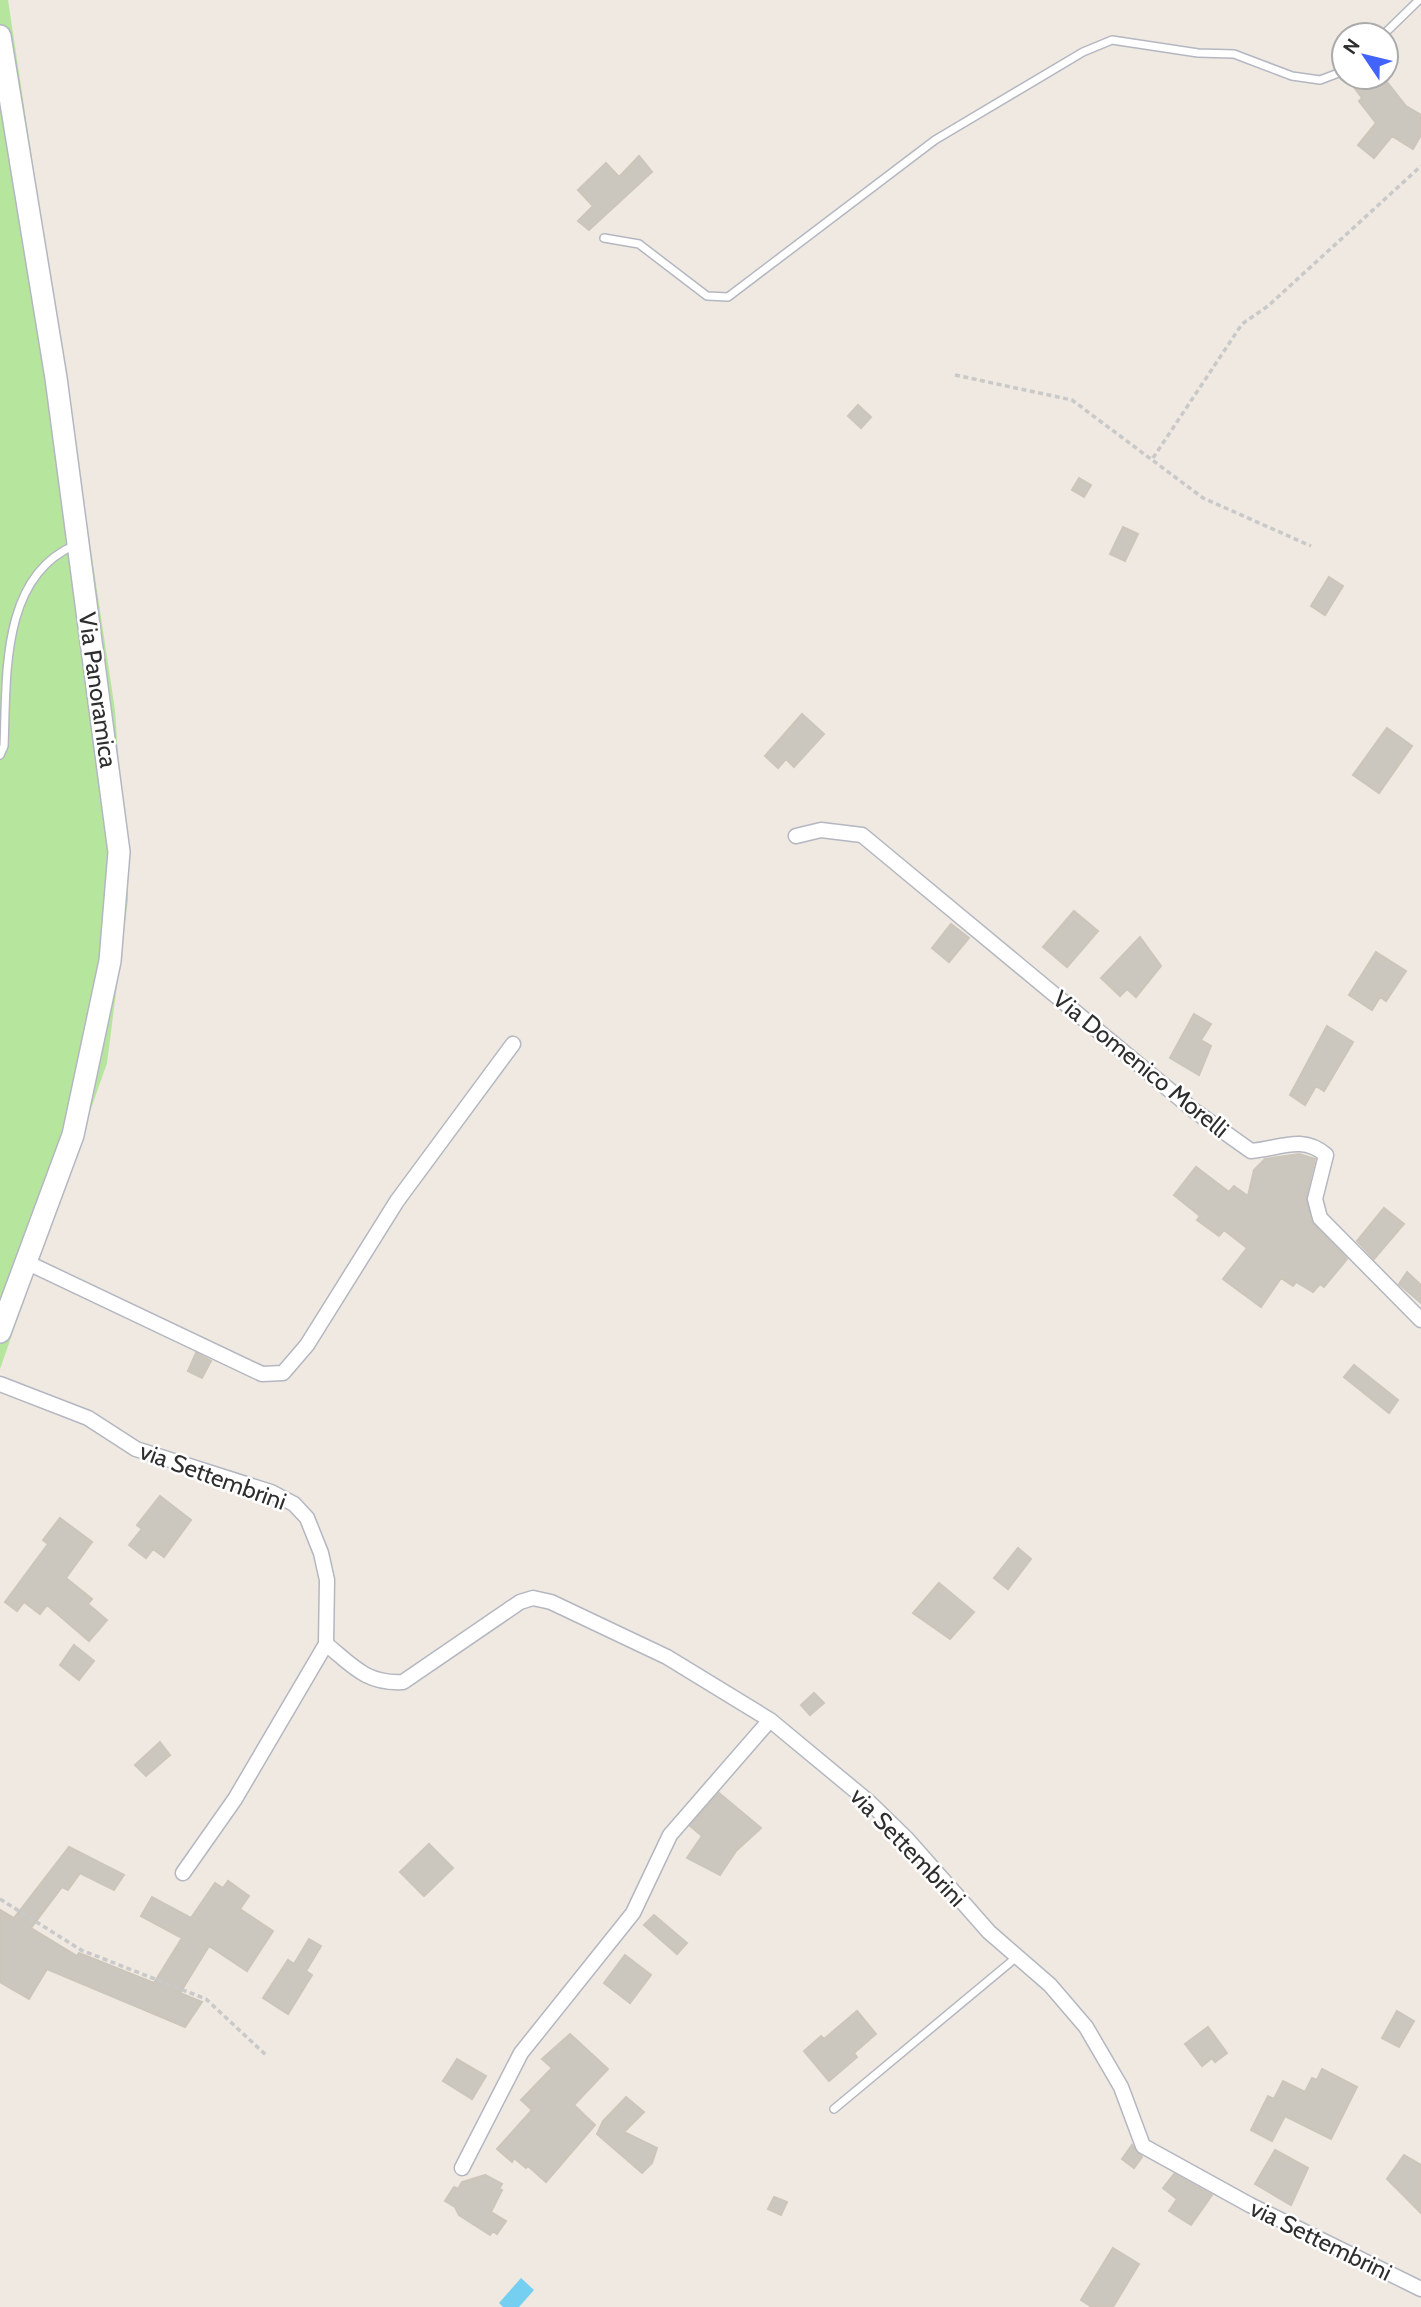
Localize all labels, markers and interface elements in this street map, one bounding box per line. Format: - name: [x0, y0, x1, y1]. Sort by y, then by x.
- north arrow: [1330, 21, 1400, 91]
- text: N: [1338, 34, 1365, 59]
- street label: Via Panoramica: [73, 610, 123, 770]
- street label: Via Domenico Morelli: [1047, 984, 1235, 1144]
- street label: via Settembrini: [136, 1436, 290, 1516]
- street label: via Settembrini: [844, 1782, 972, 1912]
- street label: via Settembrini: [1245, 2193, 1397, 2287]

